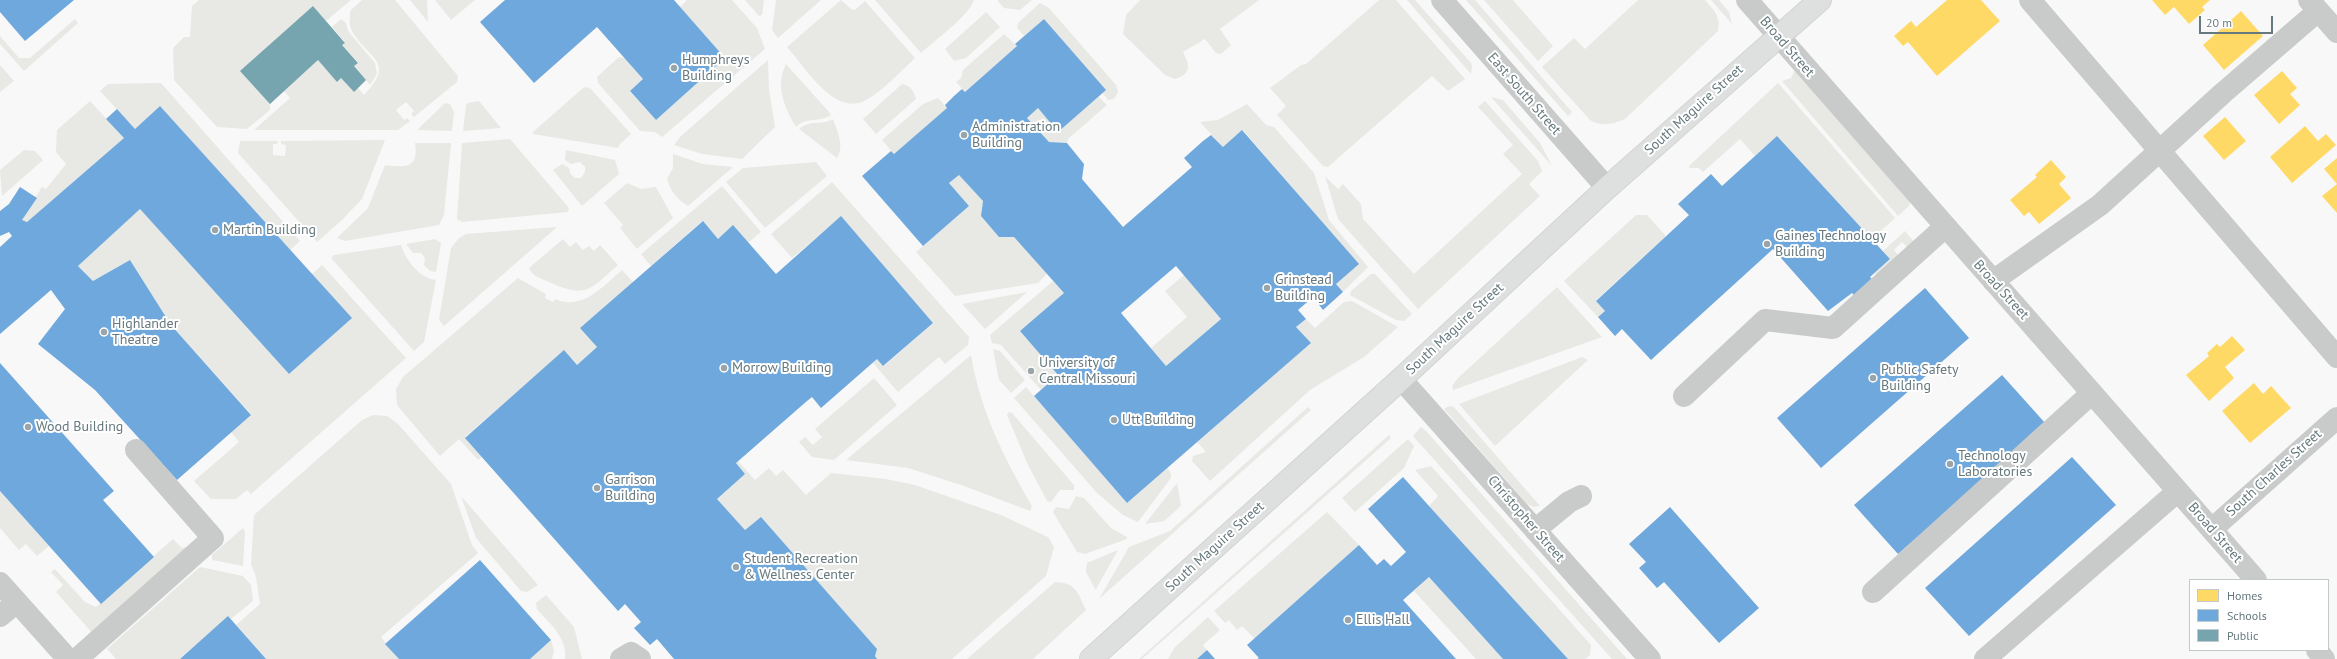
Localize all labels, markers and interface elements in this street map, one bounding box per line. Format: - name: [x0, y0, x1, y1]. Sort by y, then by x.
- scale bar: [2201, 8, 2275, 34]
- street label: Broad Street: [1756, 13, 1818, 81]
- text: 20 m: [2206, 15, 2232, 30]
- street label: East South Street: [1484, 50, 1564, 138]
- place label: Humphreys Building: [682, 52, 750, 84]
- street label: South Maguire Street: [1641, 61, 1747, 159]
- marker: Humphreys Building: [669, 63, 679, 73]
- place label: Administration Building: [972, 119, 1060, 152]
- marker: Administration Building: [959, 130, 969, 140]
- place label: Martin Building: [223, 222, 316, 238]
- marker: Martin Building: [210, 225, 220, 235]
- place label: Gaines Technology Building: [1775, 228, 1886, 260]
- marker: Gaines Technology Building: [1762, 239, 1772, 249]
- street label: Broad Street: [1970, 257, 2032, 323]
- place label: Grinstead Building: [1275, 272, 1332, 304]
- street label: South Maguire Street: [1403, 280, 1507, 378]
- marker: Grinstead Building: [1262, 283, 1272, 293]
- place label: Highlander Theatre: [112, 316, 178, 348]
- marker: Highlander Theatre: [99, 327, 109, 337]
- place label: University of Central Missouri: [1039, 355, 1136, 388]
- place label: Morrow Building: [732, 360, 831, 376]
- place label: Public Safety Building: [1881, 362, 1958, 394]
- marker: Morrow Building: [719, 363, 729, 373]
- marker: University of Central Missouri: [1026, 366, 1036, 376]
- marker: Public Safety Building: [1868, 373, 1878, 383]
- place label: Utt Building: [1122, 412, 1194, 428]
- marker: Utt Building: [1109, 415, 1119, 425]
- place label: Wood Building: [36, 419, 123, 435]
- marker: Wood Building: [23, 422, 33, 432]
- street label: South Charles Street: [2223, 426, 2325, 520]
- place label: Technology Laboratories: [1958, 448, 2032, 480]
- marker: Technology Laboratories: [1945, 459, 1955, 469]
- place label: Garrison Building: [605, 472, 655, 504]
- street label: Christopher Street: [1484, 472, 1568, 566]
- marker: Garrison Building: [592, 483, 602, 493]
- street label: South Maguire Street: [1162, 498, 1268, 596]
- street label: Broad Street: [2184, 499, 2246, 567]
- place label: Student Recreation & Wellness Center: [744, 551, 858, 584]
- marker: Student Recreation & Wellness Center: [731, 562, 741, 572]
- legend: [2189, 579, 2329, 651]
- text: Homes: [2227, 588, 2262, 603]
- text: Schools: [2227, 608, 2267, 623]
- place label: Ellis Hall: [1356, 612, 1410, 628]
- marker: Ellis Hall: [1343, 615, 1353, 625]
- text: Public: [2227, 628, 2258, 643]

